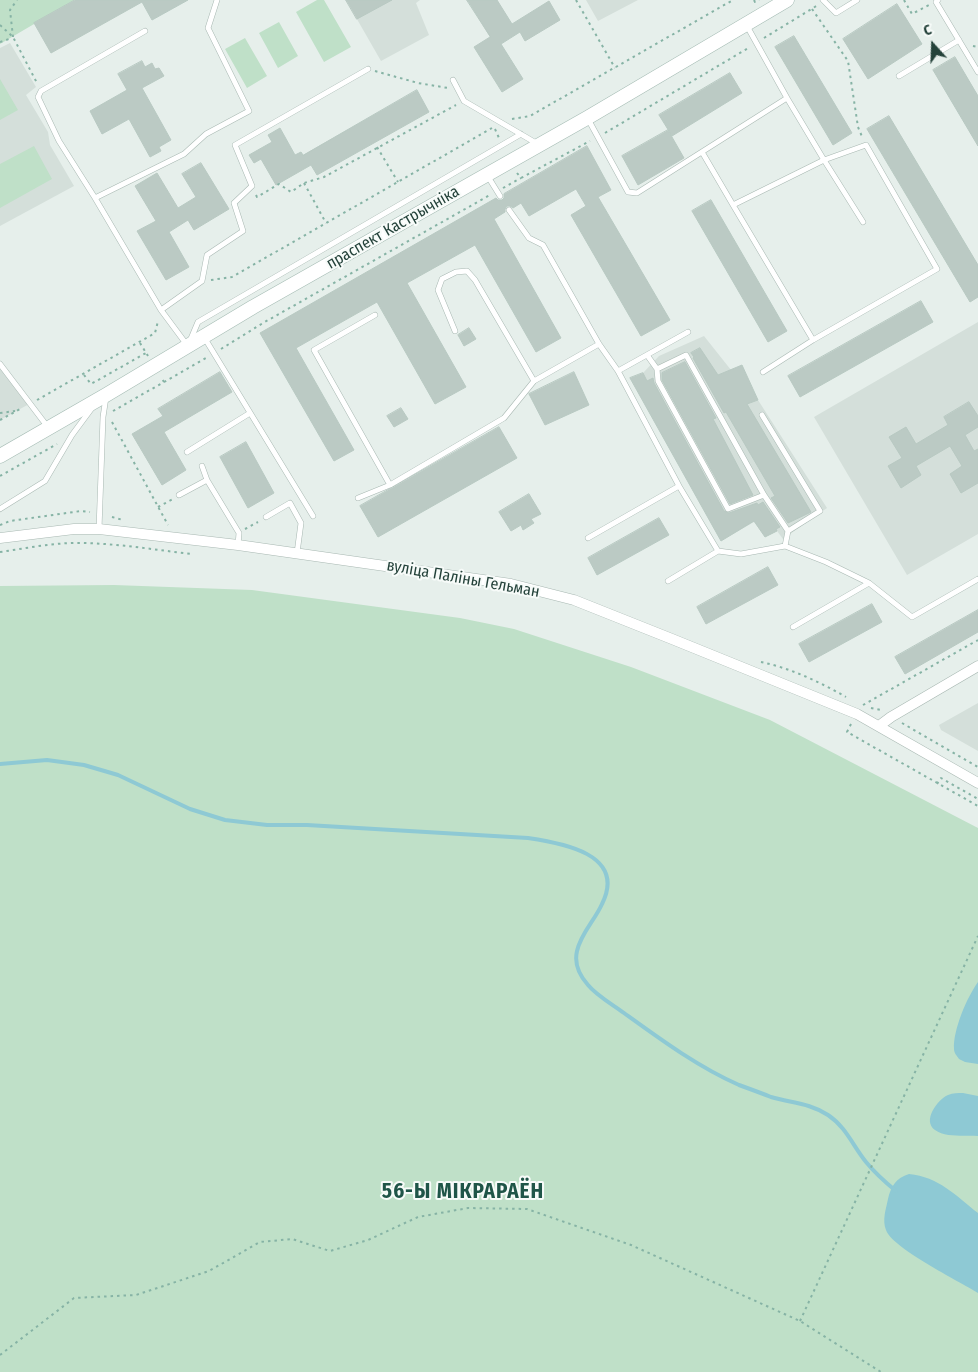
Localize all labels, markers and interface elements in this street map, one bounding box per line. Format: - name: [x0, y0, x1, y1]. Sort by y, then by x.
- north arrow: [908, 20, 958, 70]
- text: С: [921, 21, 934, 40]
- street label: праспект Кастрычніка: [323, 182, 463, 274]
- street label: вуліца Паліны Гельман: [385, 556, 541, 602]
- district label: 56-Ы МІКРАРАЁН: [380, 1179, 546, 1205]

